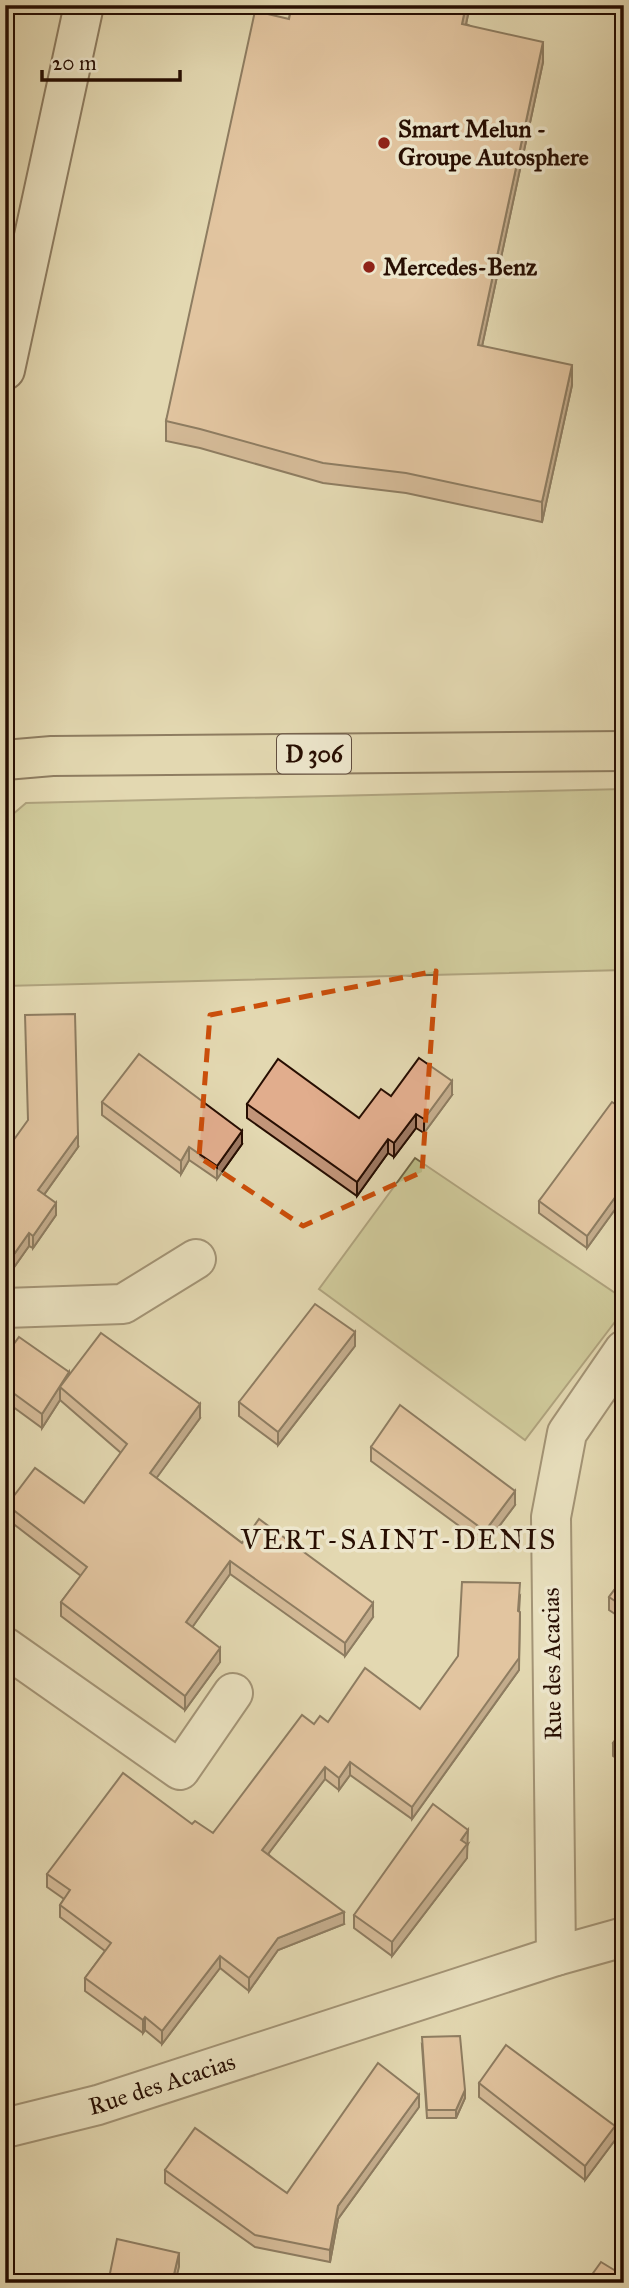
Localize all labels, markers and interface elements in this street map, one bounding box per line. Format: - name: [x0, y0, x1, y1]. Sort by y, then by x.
- scale bar: [42, 38, 180, 82]
- text: 20 m: [52, 50, 97, 76]
- place label: Smart Melun - Groupe Autosphere: [398, 114, 589, 172]
- marker: Smart Melun - Groupe Autosphere: [376, 135, 392, 151]
- place label: Mercedes-Benz: [383, 252, 538, 282]
- marker: Mercedes-Benz: [361, 259, 377, 275]
- road number: D 306: [277, 734, 351, 774]
- district label: VERT-SAINT-DENIS: [240, 1522, 557, 1557]
- street label: Rue des Acacias: [536, 1587, 568, 1741]
- street label: Rue des Acacias: [86, 2046, 239, 2122]

